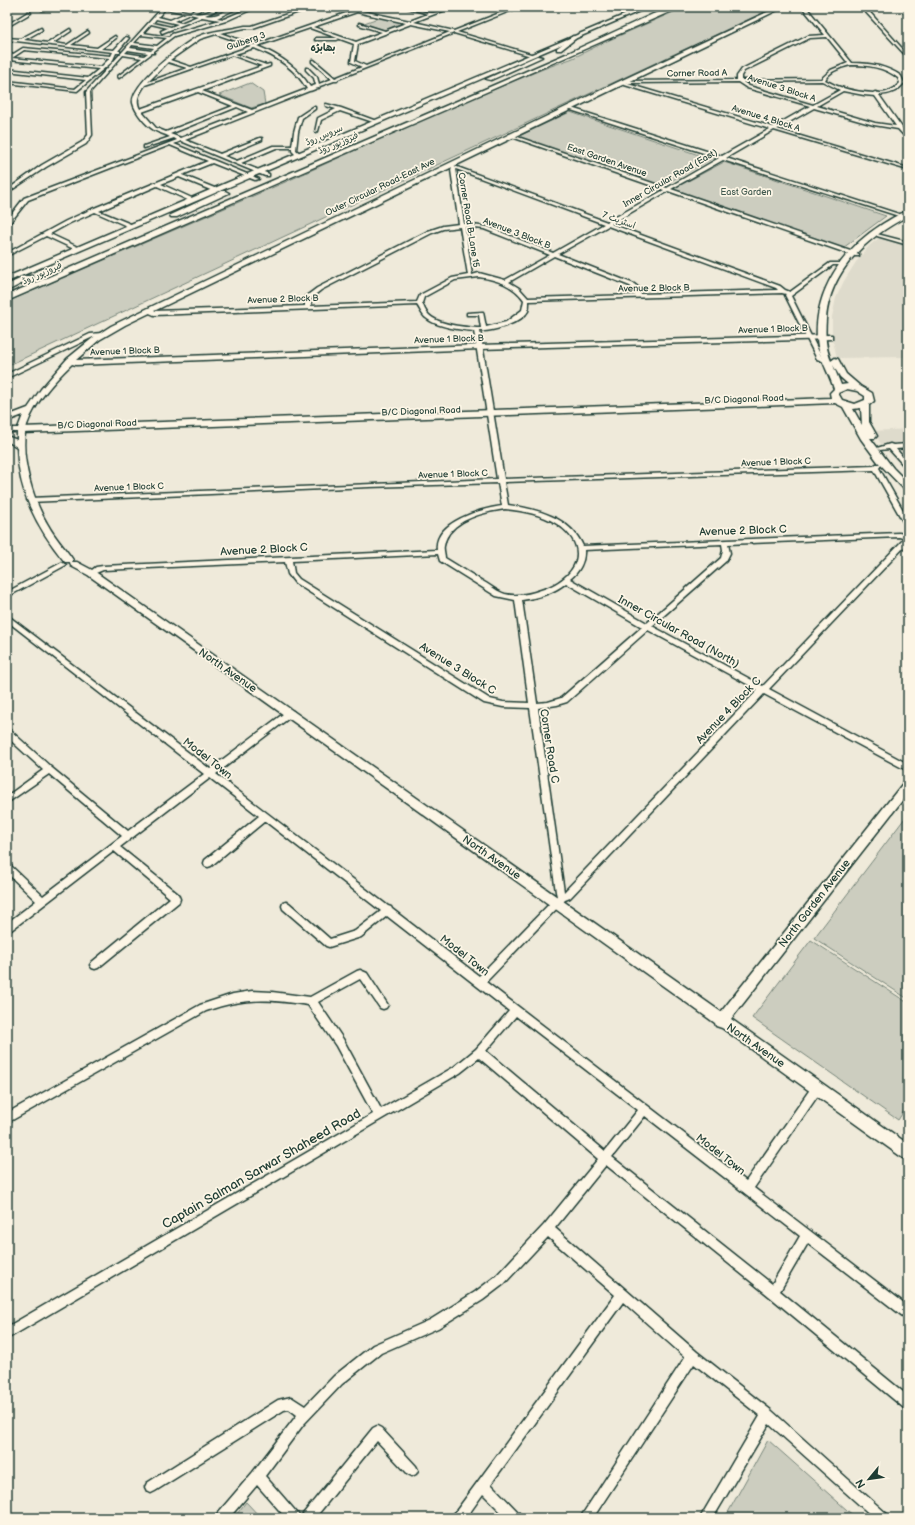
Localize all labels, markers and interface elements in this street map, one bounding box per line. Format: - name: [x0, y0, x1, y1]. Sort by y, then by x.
- street label: Gulberg 3: [225, 30, 267, 53]
- district label: بھابڑہ: [311, 42, 336, 54]
- street label: Corner Road A: [667, 67, 728, 80]
- street label: Avenue 3 Block A: [746, 72, 818, 105]
- street label: Avenue 4 Block A: [730, 103, 802, 134]
- street label: سروس روڈ: [304, 123, 345, 148]
- street label: فیروزپور روڈ: [316, 130, 360, 157]
- street label: East Garden Avenue: [565, 142, 649, 180]
- street label: Inner Circular Road (East): [621, 147, 719, 210]
- street label: Outer Circular Road-East Ave: [324, 156, 437, 219]
- street label: Corner Road B-Lane 15: [456, 172, 481, 268]
- park label: East Garden: [720, 187, 772, 198]
- street label: اسٹریٹ 7: [601, 209, 637, 232]
- street label: Avenue 3 Block B: [481, 215, 552, 251]
- street label: فیروزپور روڈ: [20, 260, 64, 287]
- street label: Avenue 2 Block B: [618, 282, 690, 295]
- street label: Avenue 2 Block B: [247, 293, 319, 306]
- street label: Avenue 1 Block B: [738, 323, 808, 336]
- street label: Avenue 1 Block B: [414, 333, 484, 346]
- street label: Avenue 1 Block B: [90, 345, 160, 358]
- street label: B/C Diagonal Road: [704, 393, 784, 406]
- street label: B/C Diagonal Road: [381, 405, 461, 418]
- street label: B/C Diagonal Road: [57, 418, 137, 431]
- street label: Avenue 1 Block C: [741, 456, 812, 469]
- street label: Avenue 1 Block C: [418, 468, 489, 481]
- street label: Avenue 1 Block C: [94, 481, 165, 494]
- street label: Avenue 2 Block C: [699, 522, 787, 539]
- street label: Avenue 2 Block C: [220, 541, 308, 558]
- street label: Inner Circular Road (North): [616, 593, 742, 670]
- street label: Avenue 3 Block C: [417, 640, 499, 697]
- street label: North Avenue: [196, 646, 260, 695]
- street label: Avenue 4 Block C: [693, 674, 764, 746]
- street label: Corner Road C: [537, 708, 562, 784]
- street label: Model Town: [180, 735, 235, 782]
- street label: North Avenue: [460, 833, 524, 882]
- street label: North Garden Avenue: [776, 856, 853, 950]
- street label: Model Town: [437, 932, 492, 979]
- street label: North Avenue: [724, 1021, 788, 1070]
- street label: Captain Salman Sarwar Shaheed Road: [159, 1105, 364, 1232]
- street label: Model Town: [693, 1131, 748, 1178]
- north arrow: [849, 1459, 889, 1499]
- text: N: [853, 1477, 868, 1490]

